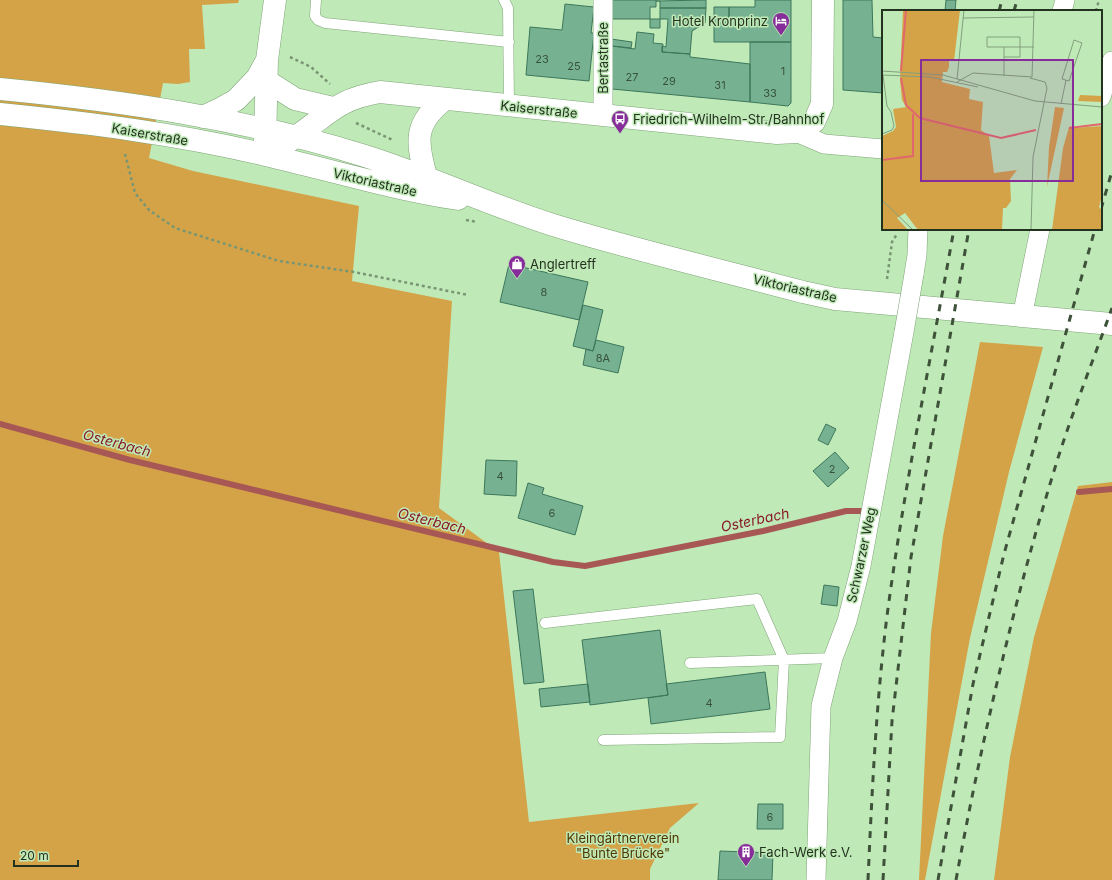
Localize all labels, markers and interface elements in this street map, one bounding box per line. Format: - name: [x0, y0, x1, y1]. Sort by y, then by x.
- inset map: [882, 10, 1102, 230]
- hotel icon: Hotel Kronprinz: [771, 11, 791, 36]
- place label: Hotel Kronprinz: [672, 13, 768, 29]
- street label: Bertastraße: [595, 22, 611, 94]
- house number: 23: [535, 52, 549, 66]
- house number: 25: [567, 59, 581, 73]
- house number: 1: [781, 64, 785, 78]
- house number: 27: [626, 70, 638, 84]
- house number: 29: [662, 74, 676, 88]
- house number: 31: [714, 78, 726, 92]
- house number: 33: [763, 86, 777, 100]
- street label: Kaiserstraße: [500, 97, 578, 121]
- bus stop icon: Friedrich-Wilhelm-Str./Bahnhof: [610, 109, 630, 134]
- place label: Friedrich-Wilhelm-Str./Bahnhof: [633, 111, 824, 127]
- street label: Kaiserstraße: [110, 119, 190, 149]
- street label: Viktoriastraße: [331, 165, 419, 199]
- shop icon: Anglertreff: [507, 254, 527, 279]
- place label: Anglertreff: [530, 256, 596, 272]
- street label: Viktoriastraße: [751, 271, 839, 305]
- house number: 8: [541, 285, 548, 299]
- house number: 8A: [596, 351, 611, 365]
- water label: Osterbach: [81, 425, 153, 460]
- house number: 2: [829, 462, 835, 476]
- house number: 4: [496, 469, 504, 483]
- water label: Osterbach: [396, 504, 468, 537]
- water label: Osterbach: [719, 504, 791, 535]
- house number: 6: [549, 506, 556, 520]
- street label: Schwarzer Weg: [843, 506, 879, 604]
- house number: 4: [705, 696, 713, 710]
- house number: 6: [767, 810, 774, 824]
- park label: Kleingärtnerverein "Bunte Brücke": [567, 830, 680, 861]
- scale bar: [14, 842, 78, 868]
- building icon: Fach-Werk e.V.: [736, 842, 756, 867]
- place label: Fach-Werk e.V.: [759, 844, 853, 860]
- text: 20 m: [20, 848, 49, 863]

